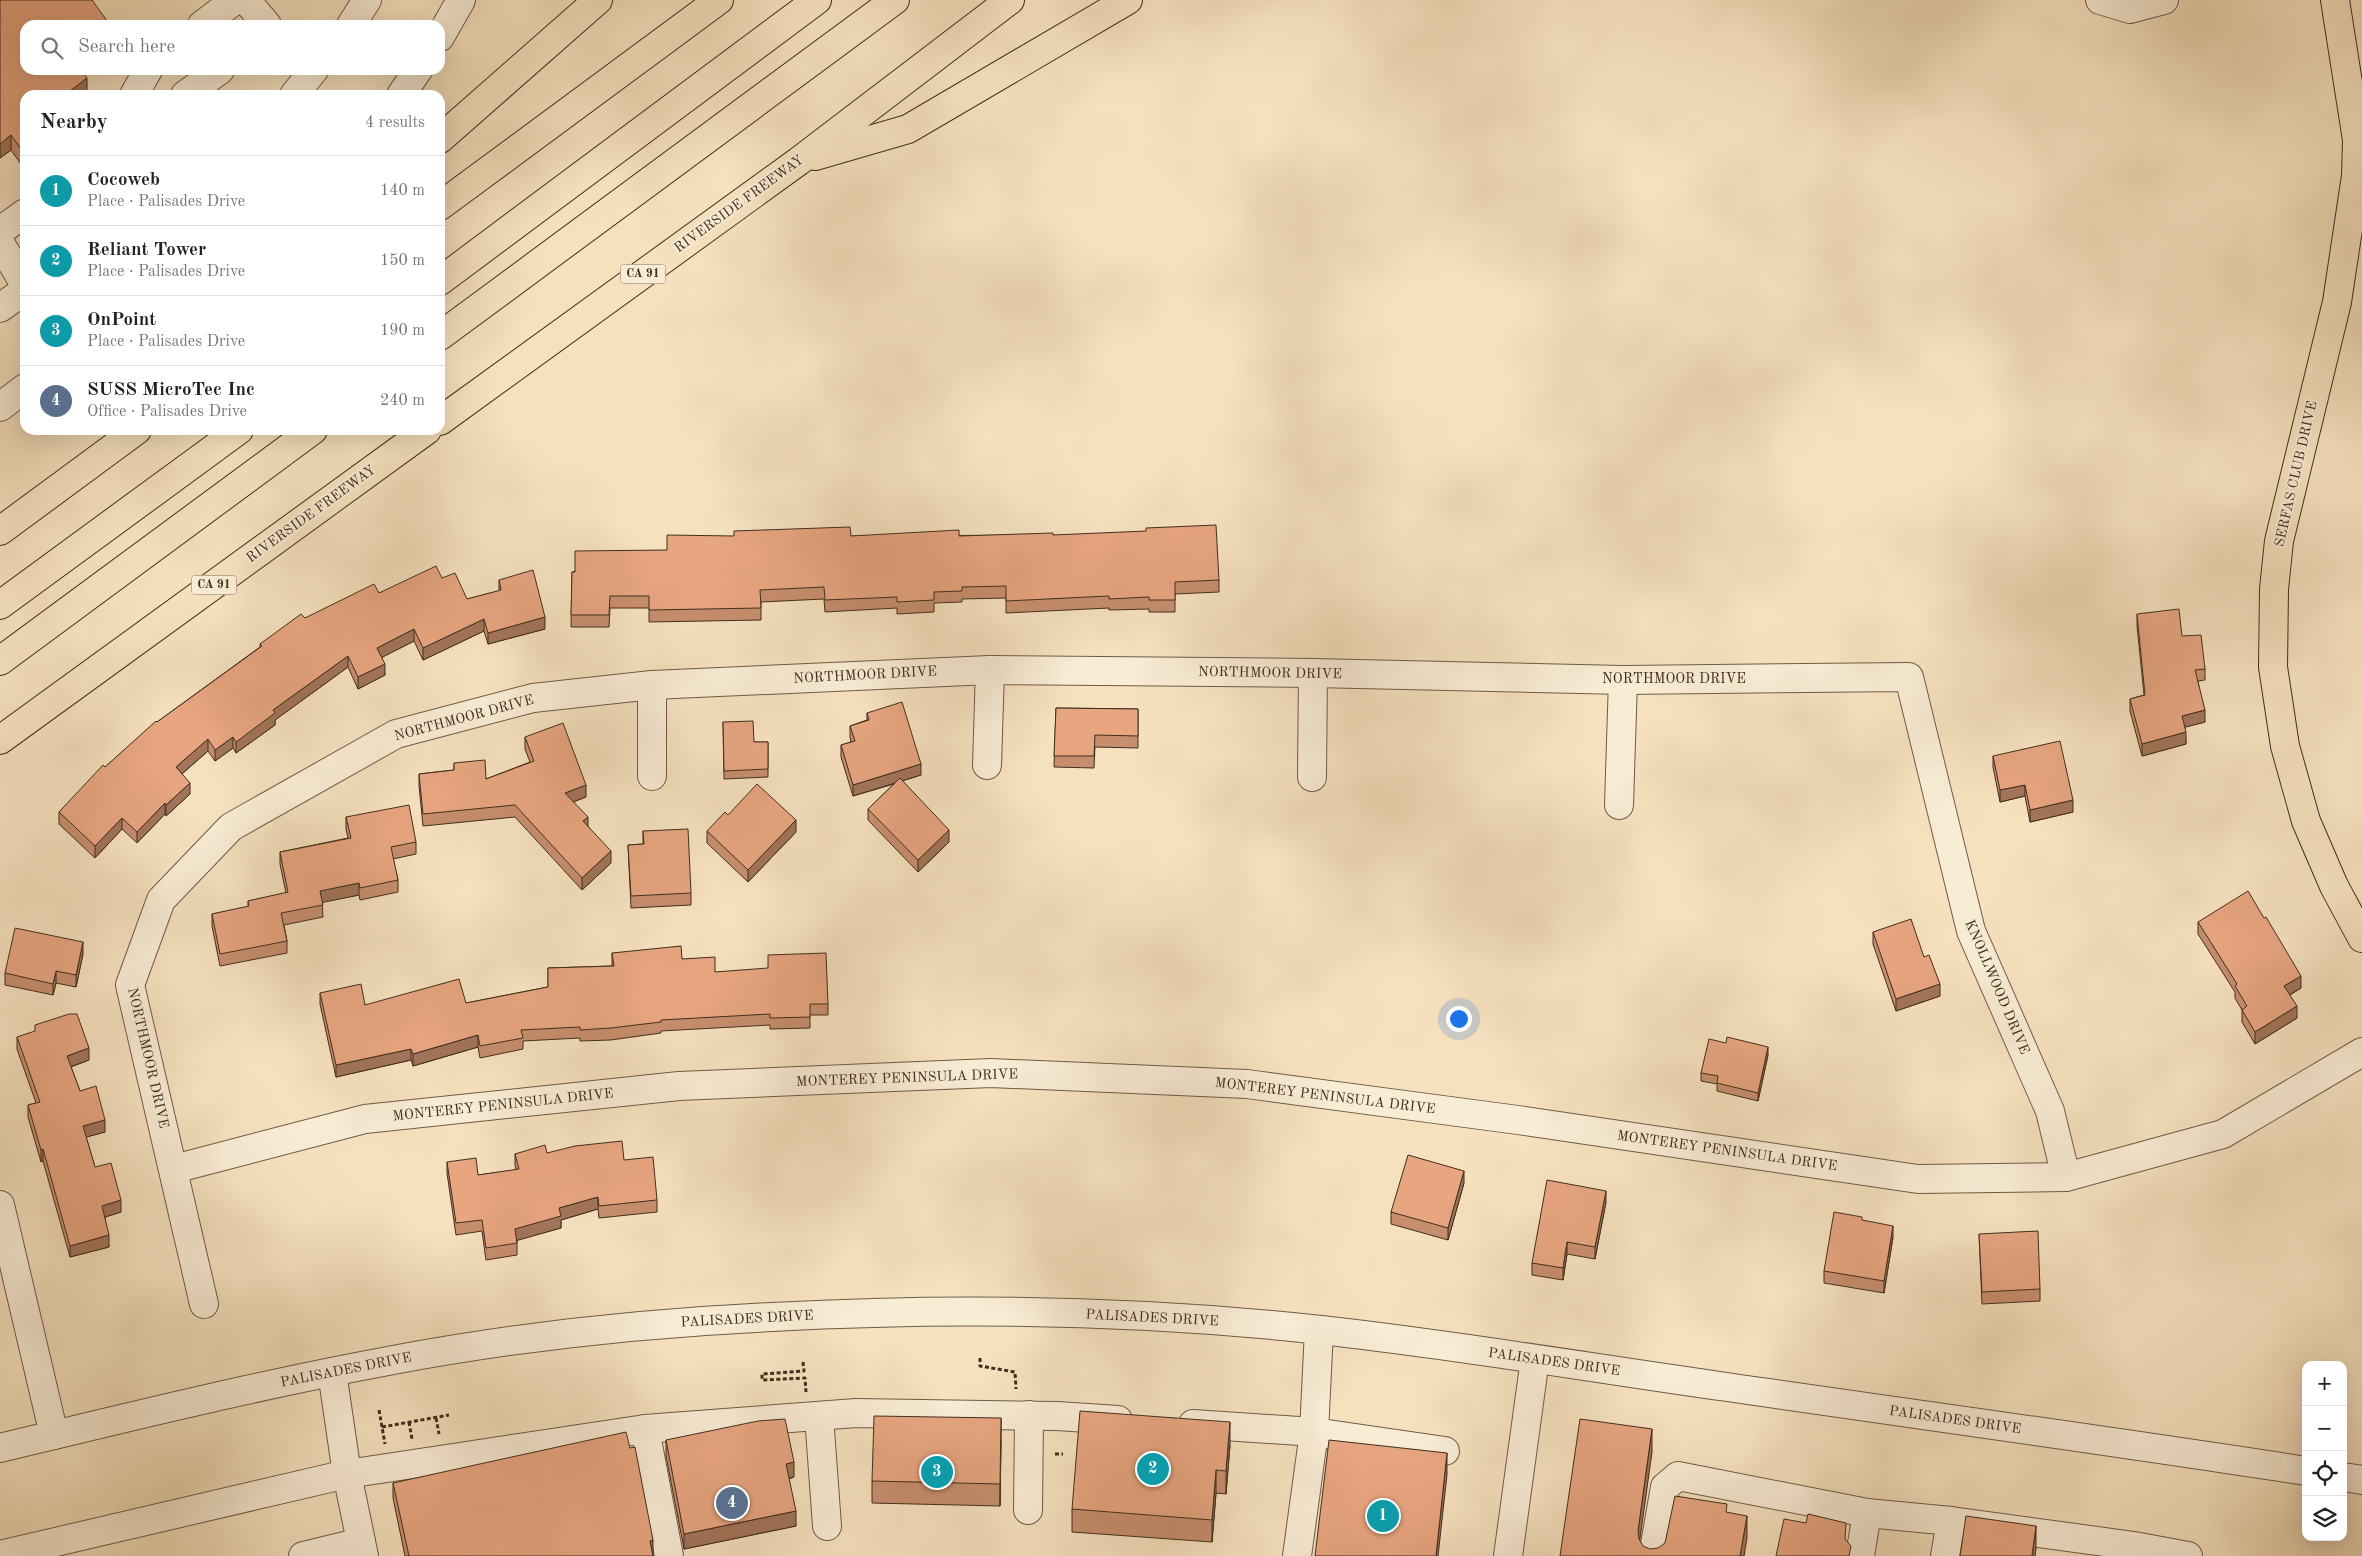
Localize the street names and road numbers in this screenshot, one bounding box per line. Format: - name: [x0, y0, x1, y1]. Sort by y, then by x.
- street label: RIVERSIDE FREEWAY: [672, 153, 806, 255]
- road number: CA 91: [620, 264, 666, 284]
- street label: SERFAS CLUB DRIVE: [2272, 400, 2320, 548]
- street label: RIVERSIDE FREEWAY: [244, 463, 378, 565]
- road number: CA 91: [192, 576, 236, 594]
- street label: NORTHMOOR DRIVE: [793, 664, 937, 686]
- street label: NORTHMOOR DRIVE: [1198, 665, 1342, 681]
- street label: NORTHMOOR DRIVE: [1602, 672, 1746, 686]
- street label: NORTHMOOR DRIVE: [393, 693, 535, 743]
- street label: KNOLLWOOD DRIVE: [1962, 918, 2032, 1056]
- street label: NORTHMOOR DRIVE: [125, 986, 171, 1130]
- street label: MONTEREY PENINSULA DRIVE: [796, 1067, 1018, 1089]
- street label: MONTEREY PENINSULA DRIVE: [1214, 1076, 1436, 1116]
- street label: MONTEREY PENINSULA DRIVE: [392, 1086, 614, 1124]
- street label: MONTEREY PENINSULA DRIVE: [1616, 1129, 1838, 1173]
- street label: PALISADES DRIVE: [1085, 1308, 1219, 1328]
- street label: PALISADES DRIVE: [680, 1309, 814, 1329]
- street label: PALISADES DRIVE: [1487, 1346, 1621, 1378]
- street label: PALISADES DRIVE: [279, 1350, 413, 1390]
- street label: PALISADES DRIVE: [1888, 1404, 2022, 1436]

